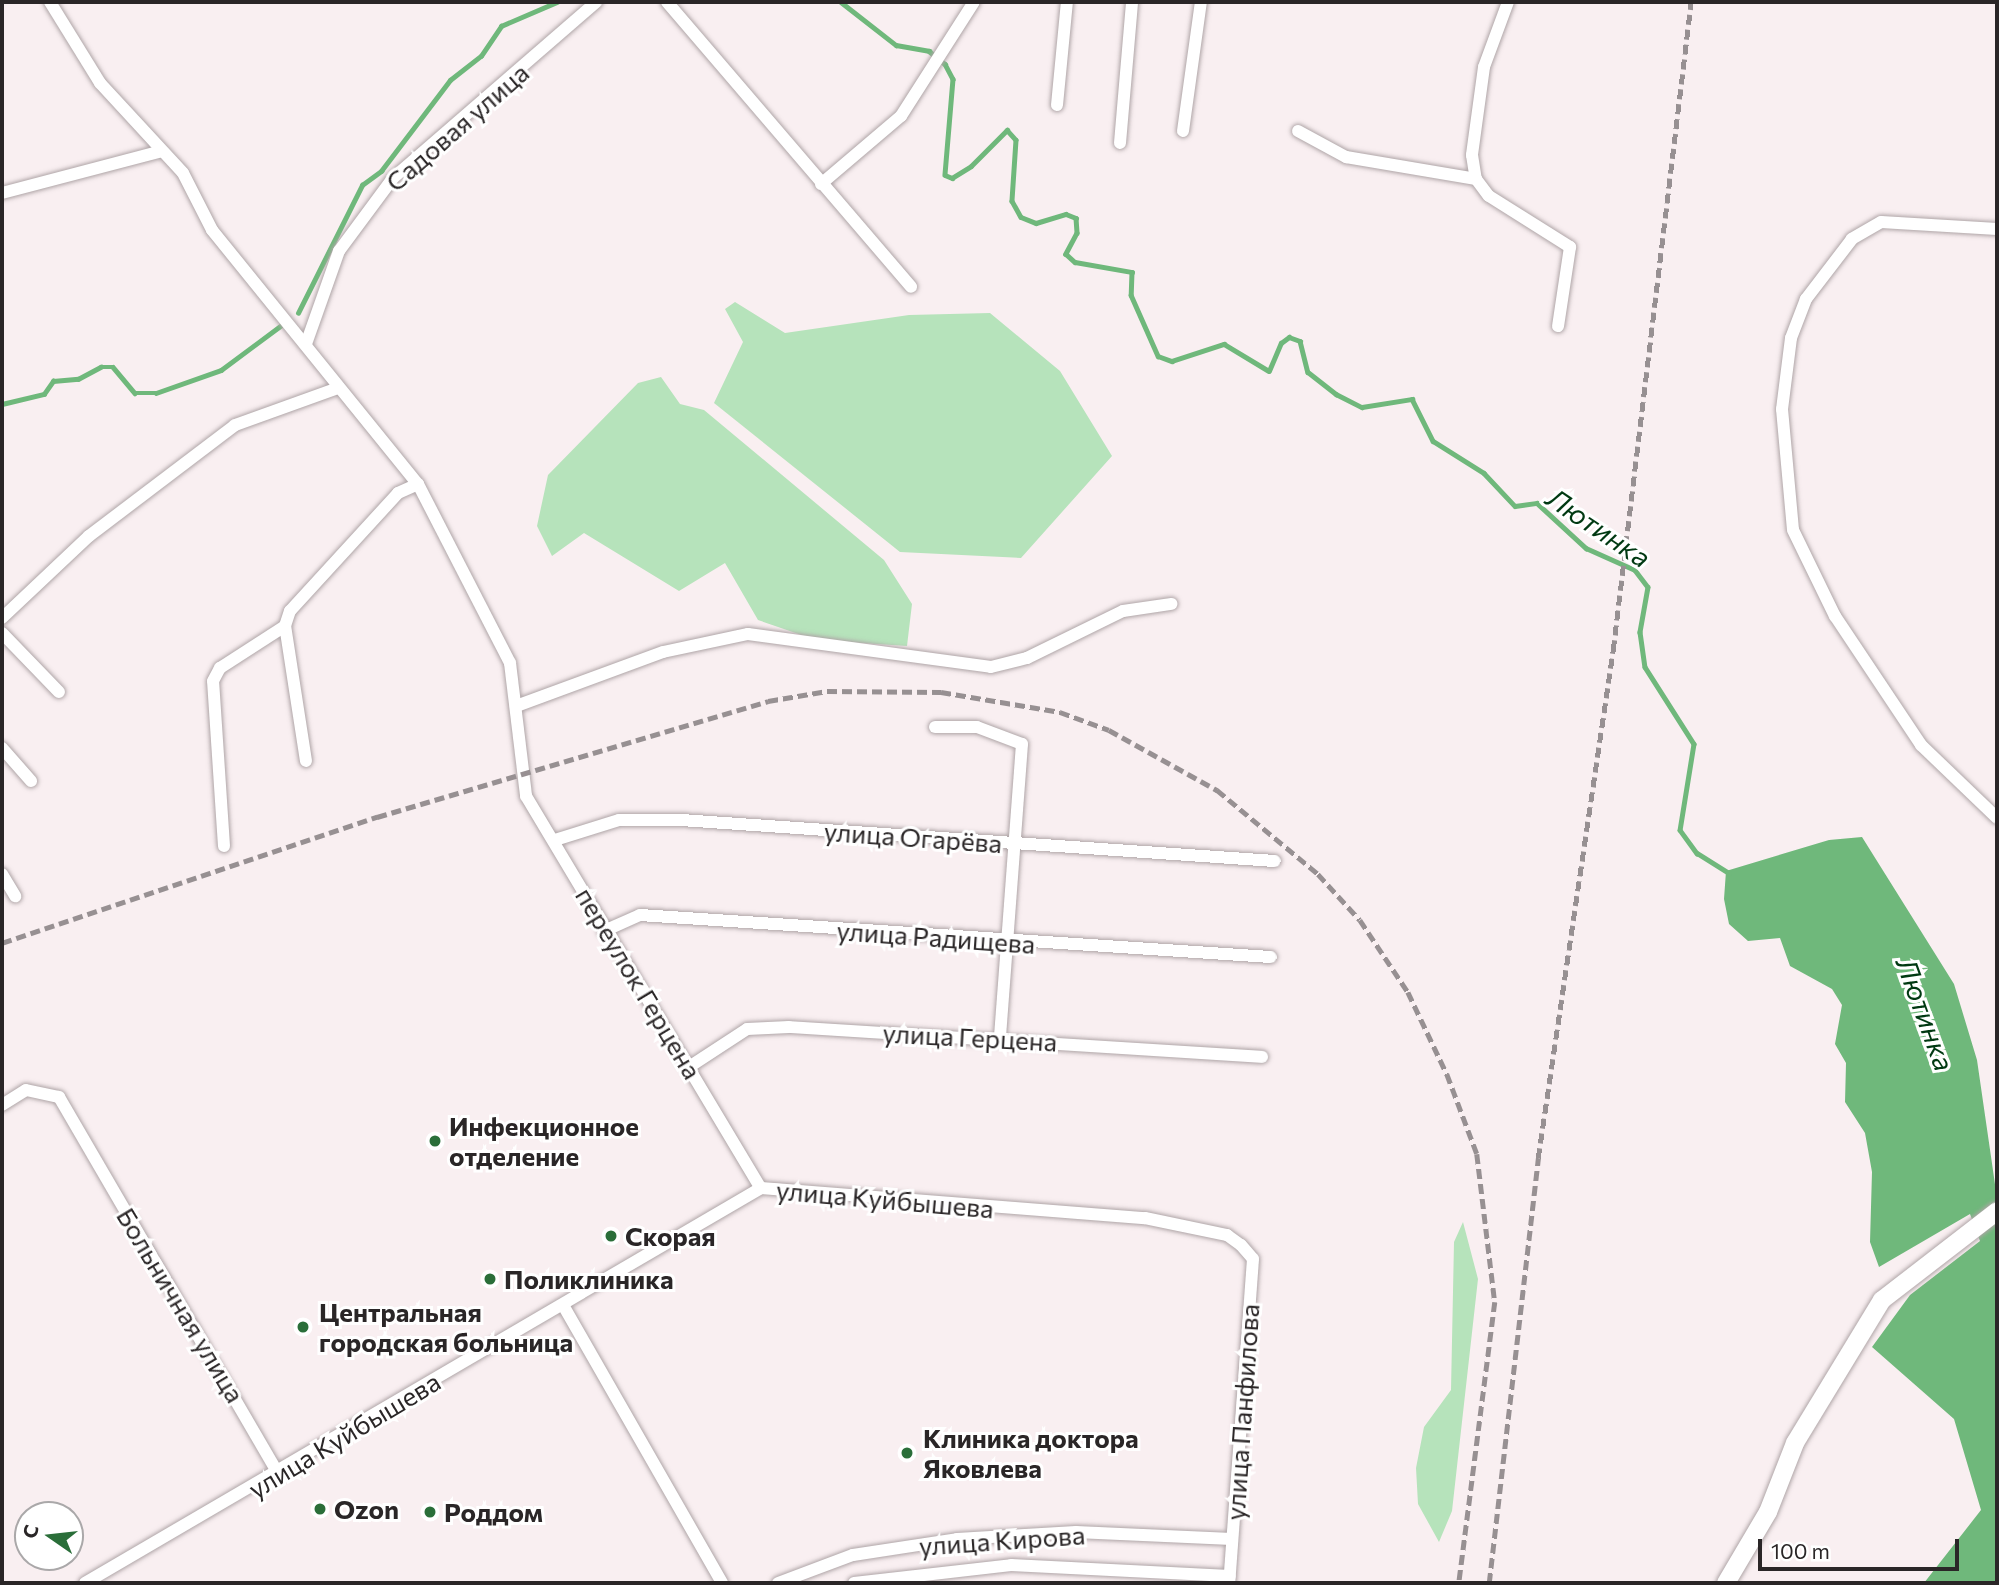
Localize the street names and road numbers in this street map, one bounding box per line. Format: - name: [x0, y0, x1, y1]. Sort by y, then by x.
- street label: Садовая улица: [379, 56, 535, 198]
- street label: улица Огарёва: [823, 815, 1003, 859]
- street label: переулок Герцена: [570, 882, 708, 1084]
- street label: улица Радищева: [836, 914, 1036, 960]
- street label: улица Герцена: [882, 1017, 1058, 1057]
- street label: улица Куйбышева: [775, 1174, 995, 1224]
- street label: Больничная улица: [111, 1202, 251, 1408]
- street label: улица Панфилова: [1219, 1303, 1265, 1521]
- street label: улица Куйбышева: [242, 1365, 446, 1505]
- street label: улица Кирова: [918, 1519, 1086, 1561]

